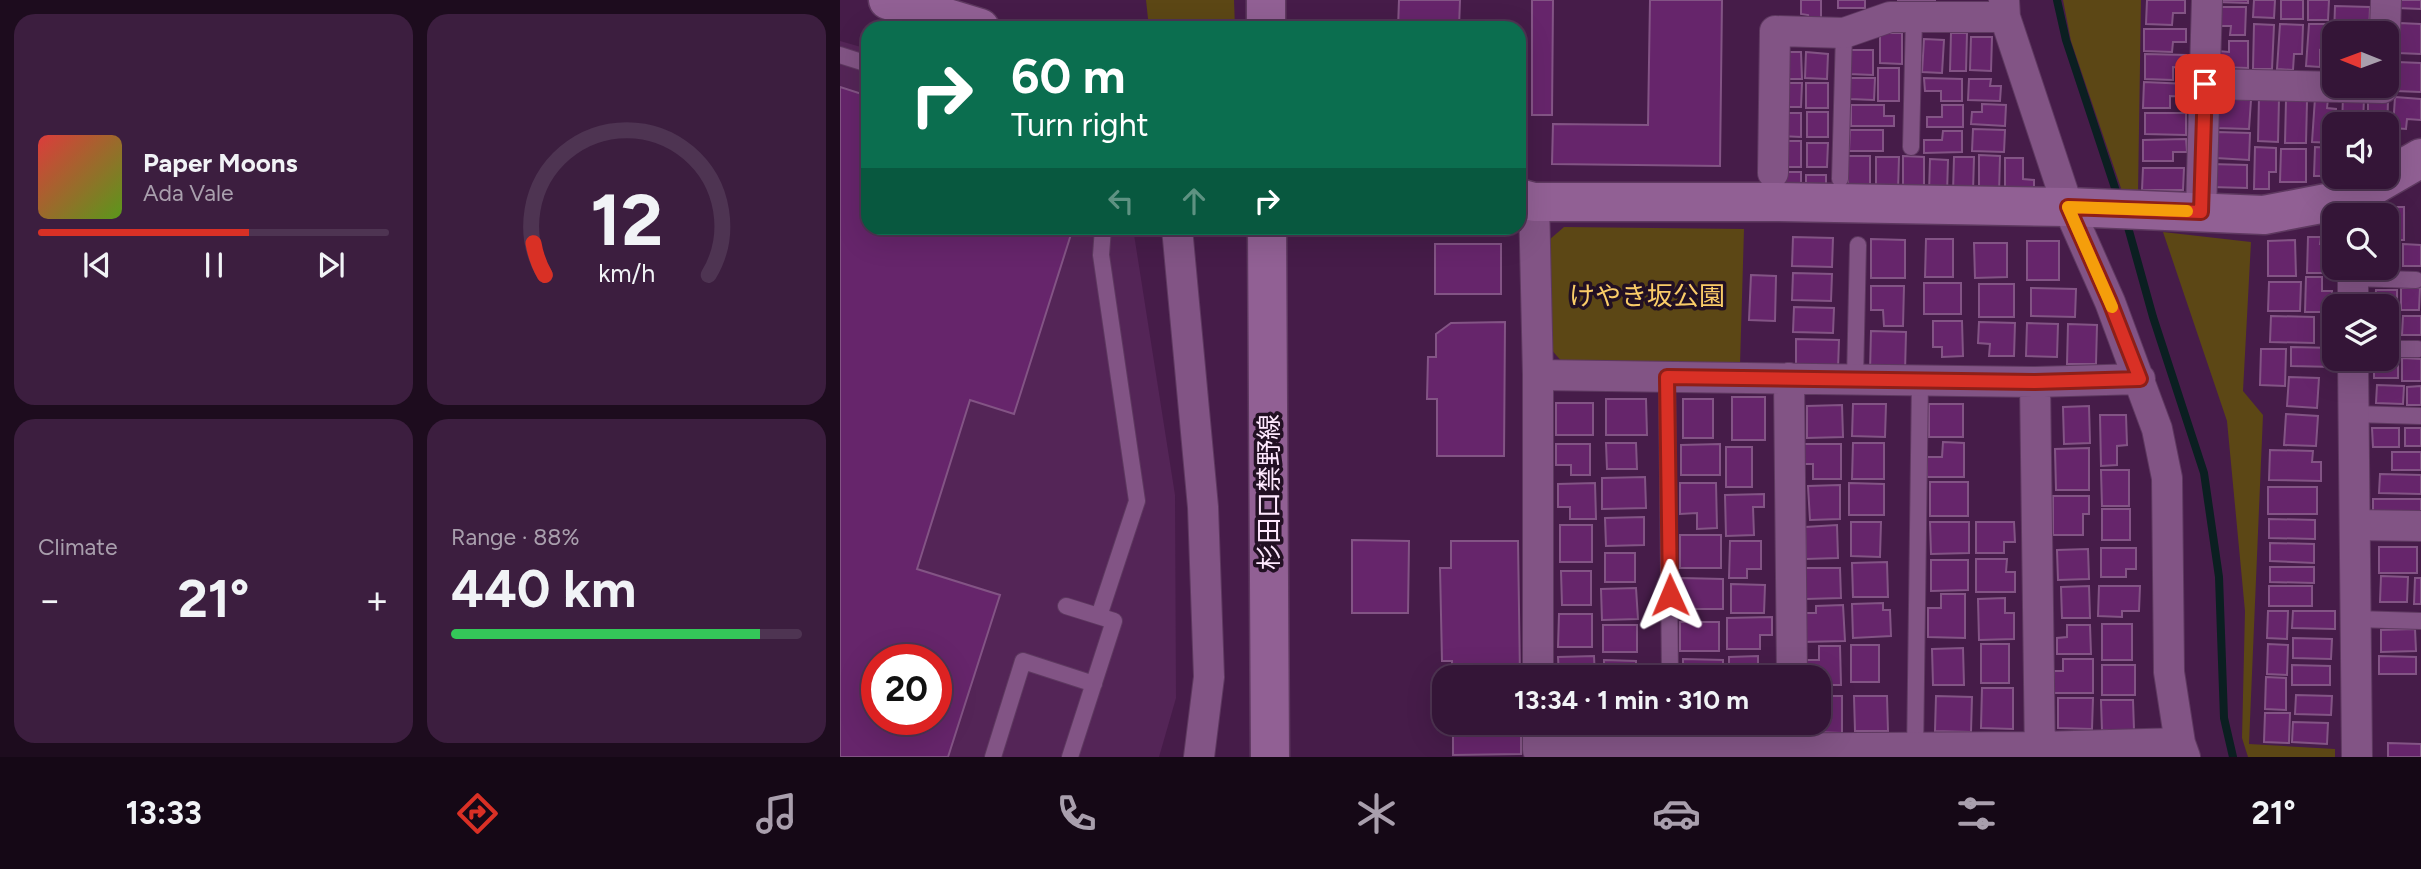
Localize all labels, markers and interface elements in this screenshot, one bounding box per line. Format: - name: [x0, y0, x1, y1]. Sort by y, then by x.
- north arrow: [2322, 21, 2399, 98]
- map controls: [2322, 21, 2399, 371]
- text: 60 m: [1011, 46, 1126, 105]
- icon: right: [896, 49, 987, 140]
- pin: [2175, 54, 2235, 114]
- icon: arrive: [2186, 65, 2224, 103]
- text: Turn right: [1011, 106, 1149, 144]
- button: sound: [2322, 112, 2399, 189]
- text: Paper Moons: [143, 147, 298, 179]
- text: 12: [590, 177, 663, 264]
- text: Ada Vale: [143, 179, 234, 207]
- icon: left: [1102, 182, 1140, 220]
- icon: ahead: [1175, 182, 1213, 220]
- icon: right: [1248, 182, 1286, 220]
- button: search: [2322, 203, 2399, 280]
- icon: previous: [78, 246, 116, 284]
- icon: pause: [195, 246, 233, 284]
- icon: next: [312, 246, 350, 284]
- text: km/h: [598, 258, 655, 288]
- park label: けやき坂公園: [1569, 280, 1725, 312]
- button: layers: [2322, 294, 2399, 371]
- street label: 杉田口禁野線: [1253, 414, 1285, 570]
- text: Range · 88%: [451, 523, 580, 551]
- text: Climate: [38, 533, 117, 561]
- text: 440 km: [451, 558, 636, 620]
- position arrow: [1633, 558, 1707, 632]
- text: 21°: [178, 568, 249, 630]
- text: −: [38, 577, 62, 623]
- text: +: [365, 577, 389, 623]
- speed limit sign: 20: [861, 644, 952, 735]
- text: 13:34 · 1 min · 310 m: [1514, 684, 1749, 716]
- icon: directions: [453, 789, 502, 838]
- icon: music: [752, 789, 801, 838]
- icon: phone: [1052, 789, 1101, 838]
- icon: climate: [1352, 789, 1401, 838]
- icon: car: [1652, 789, 1701, 838]
- icon: filters: [1952, 789, 2001, 838]
- text: 13:33: [125, 794, 202, 832]
- text: 21°: [2251, 794, 2296, 832]

